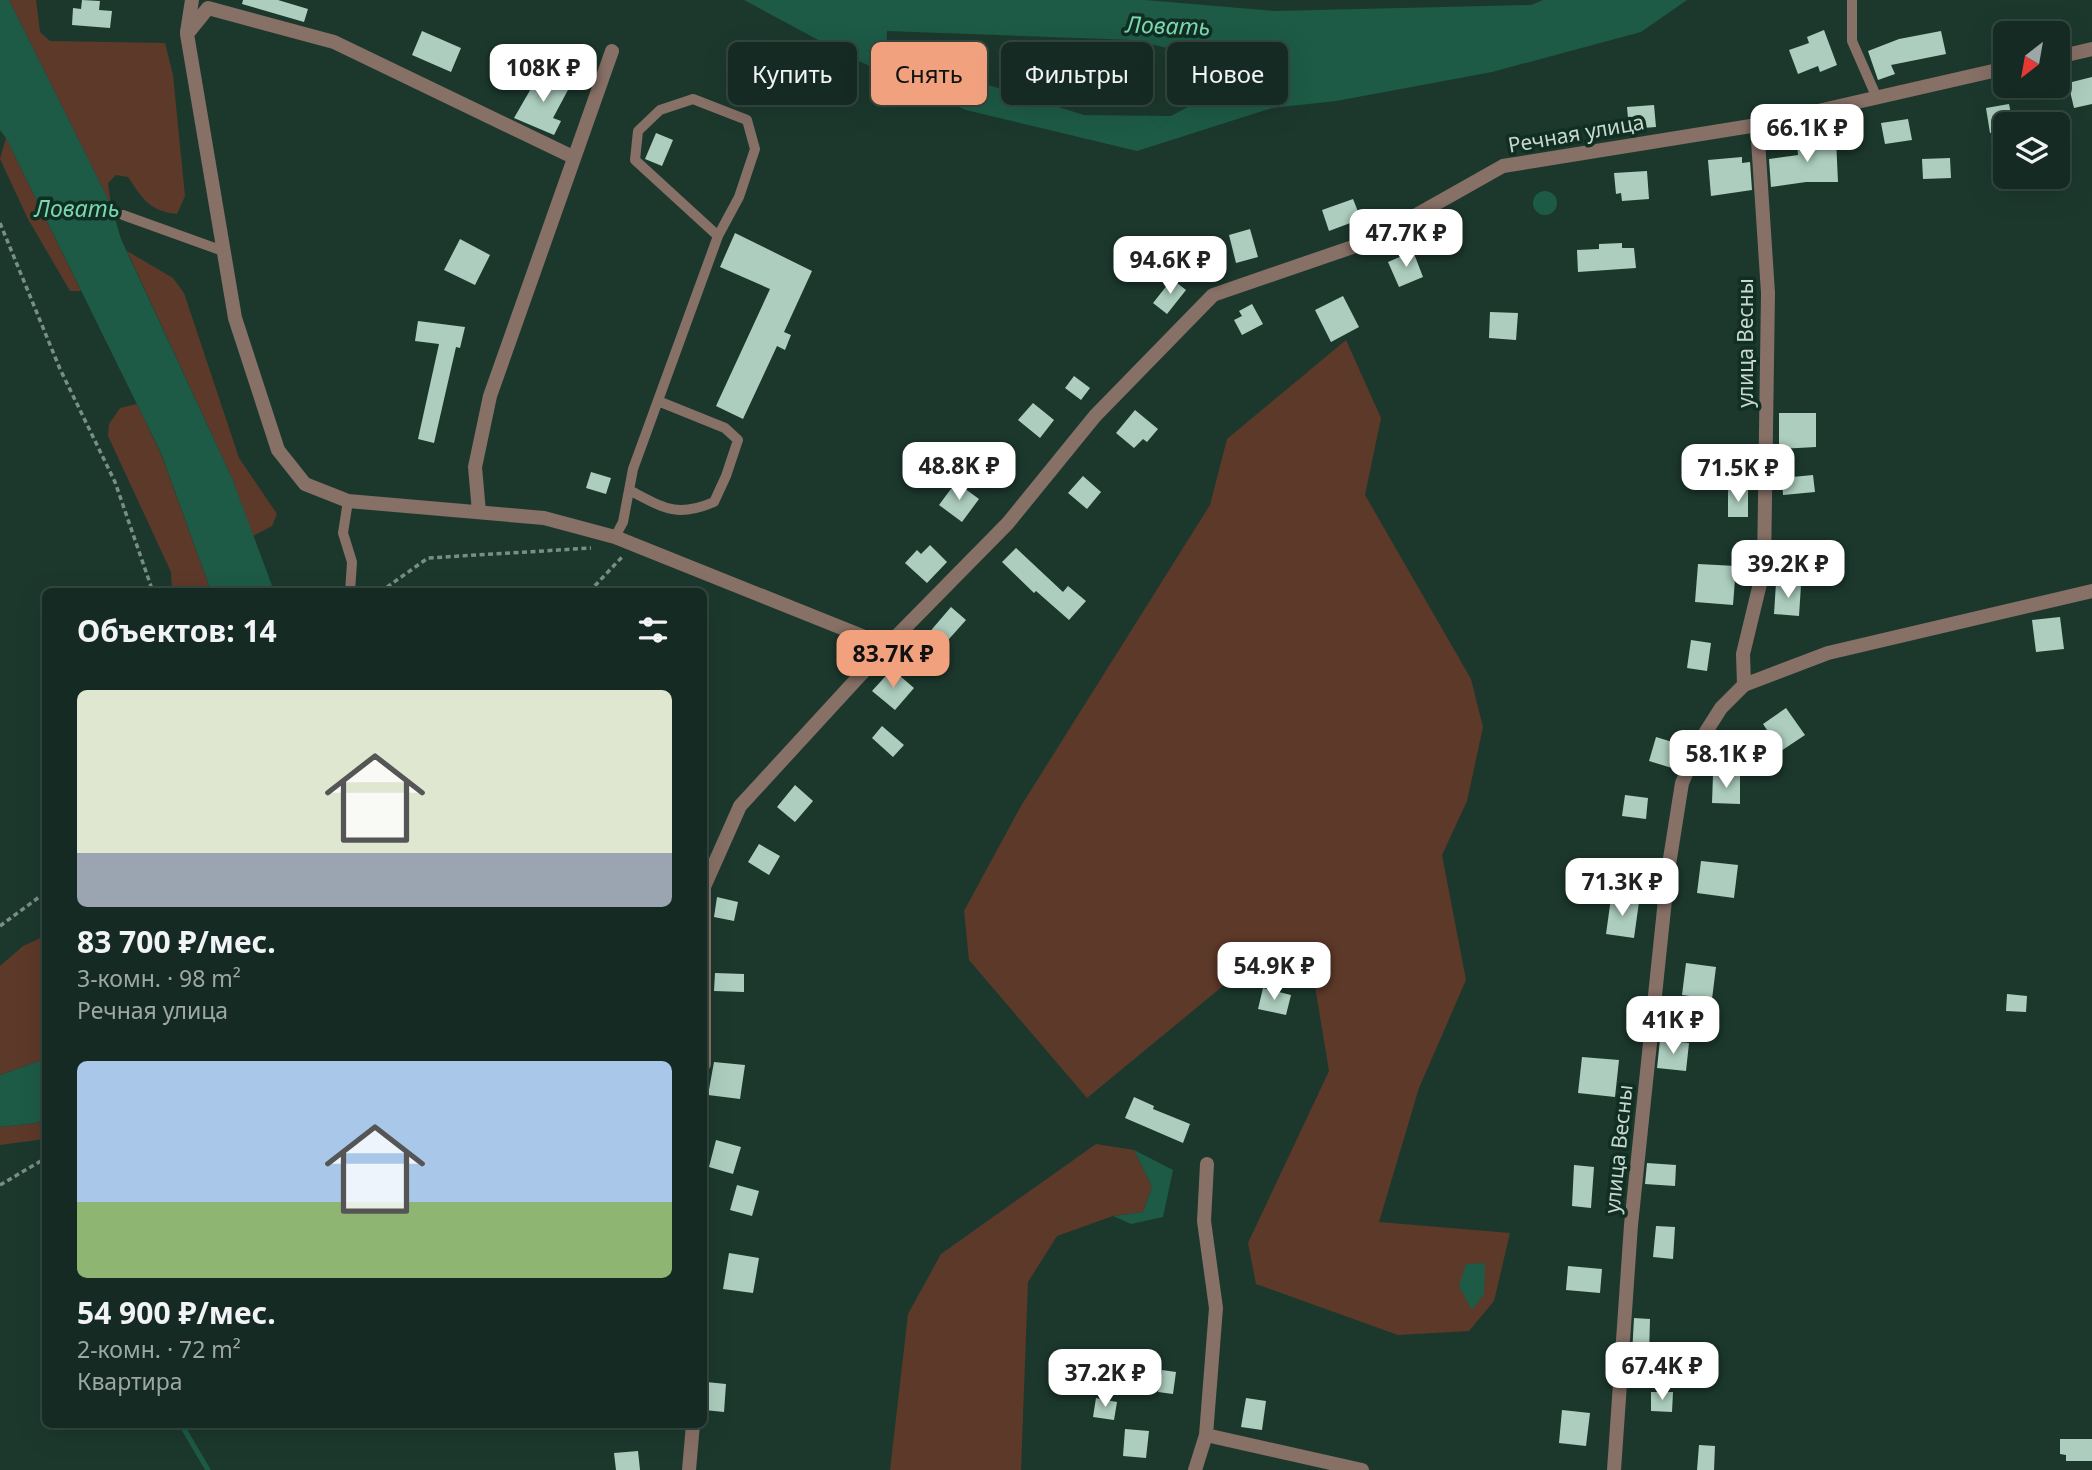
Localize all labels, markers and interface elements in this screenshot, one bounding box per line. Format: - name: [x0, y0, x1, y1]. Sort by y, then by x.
- water label: Ловать: [1124, 7, 1211, 42]
- north arrow: [1993, 21, 2070, 98]
- map controls: [1993, 21, 2070, 189]
- chip: Купить: [728, 42, 857, 105]
- chip: Снять: [871, 42, 987, 105]
- chip: Фильтры: [1001, 42, 1153, 105]
- chip: Новое: [1167, 42, 1288, 105]
- pin: 108K ₽: [486, 44, 600, 104]
- text: 108K ₽: [506, 51, 580, 83]
- pin: 66.1K ₽: [1742, 104, 1872, 164]
- street label: Речная улица: [1506, 107, 1646, 159]
- text: 66.1K ₽: [1767, 111, 1847, 143]
- button: layers: [1993, 112, 2070, 189]
- water label: Ловать: [34, 192, 119, 224]
- pin: 47.7K ₽: [1341, 210, 1471, 269]
- text: 47.7K ₽: [1366, 216, 1446, 248]
- pin: 94.6K ₽: [1105, 236, 1235, 296]
- text: 94.6K ₽: [1130, 243, 1210, 275]
- street label: улица Весны: [1731, 278, 1759, 408]
- pin: 48.8K ₽: [894, 442, 1024, 502]
- pin: 71.5K ₽: [1673, 444, 1803, 504]
- text: 48.8K ₽: [919, 449, 999, 481]
- text: 71.5K ₽: [1698, 451, 1778, 483]
- pin: 39.2K ₽: [1723, 540, 1853, 600]
- text: 39.2K ₽: [1748, 547, 1828, 579]
- text: Объектов: 14: [77, 610, 277, 651]
- icon: filters: [634, 611, 672, 649]
- pin: 83.7K ₽: [828, 630, 958, 690]
- text: 83.7K ₽: [853, 637, 933, 669]
- pin: 58.1K ₽: [1661, 730, 1791, 790]
- icon: home: [312, 735, 438, 861]
- text: 58.1K ₽: [1686, 737, 1766, 769]
- pin: 71.3K ₽: [1557, 858, 1687, 918]
- text: 71.3K ₽: [1582, 865, 1662, 897]
- text: 83 700 ₽/мес.: [77, 921, 276, 962]
- pin: 54.9K ₽: [1209, 942, 1339, 1002]
- text: 54.9K ₽: [1234, 949, 1314, 981]
- text: 3-комн. · 98 m²: [77, 962, 241, 994]
- text: Речная улица: [77, 994, 228, 1026]
- pin: 41K ₽: [1624, 996, 1722, 1056]
- text: 41K ₽: [1642, 1003, 1704, 1035]
- street label: улица Весны: [1597, 1083, 1639, 1215]
- icon: home: [312, 1106, 438, 1232]
- text: 54 900 ₽/мес.: [77, 1292, 276, 1333]
- text: 2-комн. · 72 m²: [77, 1333, 241, 1365]
- pin: 67.4K ₽: [1597, 1342, 1727, 1402]
- text: 67.4K ₽: [1622, 1349, 1702, 1381]
- pin: 37.2K ₽: [1040, 1350, 1170, 1409]
- text: 37.2K ₽: [1065, 1356, 1145, 1388]
- text: Квартира: [77, 1365, 183, 1397]

